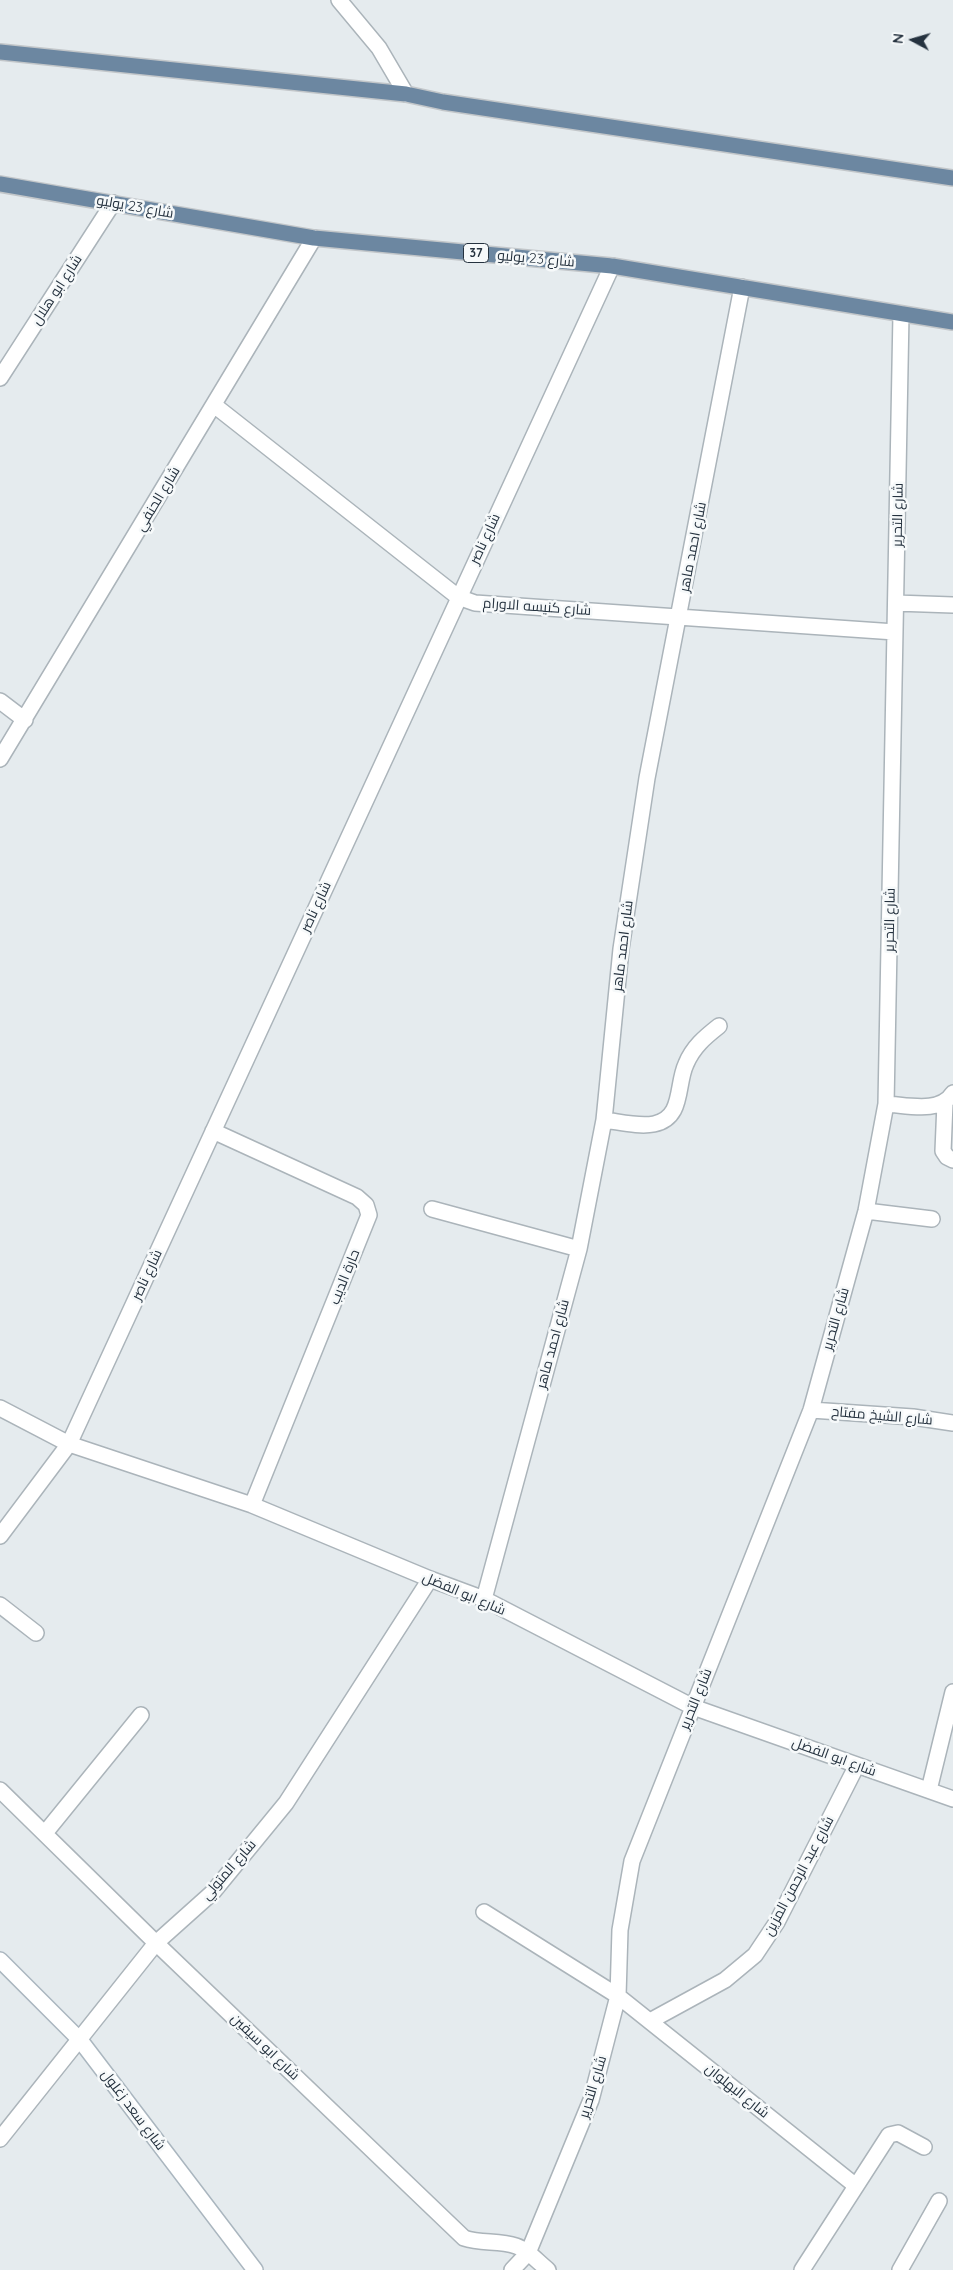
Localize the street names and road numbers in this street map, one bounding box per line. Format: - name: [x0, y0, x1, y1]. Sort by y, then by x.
- street label: شارع 23 يوليو: [95, 192, 175, 222]
- road number: 37: [464, 244, 488, 262]
- street label: شارع 23 يوليو: [497, 247, 575, 271]
- street label: شارع ابو هلال: [28, 252, 86, 328]
- street label: شارع الحنفي: [132, 464, 184, 534]
- street label: شارع التحرير: [889, 483, 907, 547]
- street label: شارع احمد ماهر: [676, 500, 710, 594]
- street label: شارع ناصر: [466, 511, 504, 567]
- street label: شارع كنيسه الاورام: [482, 595, 592, 619]
- street label: شارع ناصر: [297, 879, 335, 935]
- street label: شارع التحرير: [881, 888, 899, 952]
- street label: شارع احمد ماهر: [609, 899, 637, 993]
- street label: شارع ناصر: [128, 1247, 166, 1303]
- street label: حارة الديب: [326, 1247, 364, 1307]
- street label: شارع التحرير: [819, 1286, 853, 1352]
- street label: شارع احمد ماهر: [533, 1298, 573, 1390]
- street label: شارع الشيخ مفتاح: [831, 1403, 933, 1429]
- street label: شارع ابو الفضل: [420, 1569, 508, 1619]
- street label: شارع التحرير: [676, 1666, 716, 1732]
- street label: شارع ابو الفضل: [789, 1734, 879, 1780]
- street label: شارع عبد الرحمن المزين: [760, 1813, 838, 1939]
- street label: شارع المتولي: [198, 1836, 260, 1904]
- street label: شارع ابو سيفين: [227, 2010, 303, 2084]
- street label: شارع التحرير: [576, 2054, 610, 2120]
- street label: شارع البهلوان: [702, 2060, 772, 2122]
- street label: شارع سعد زغلول: [97, 2066, 169, 2154]

